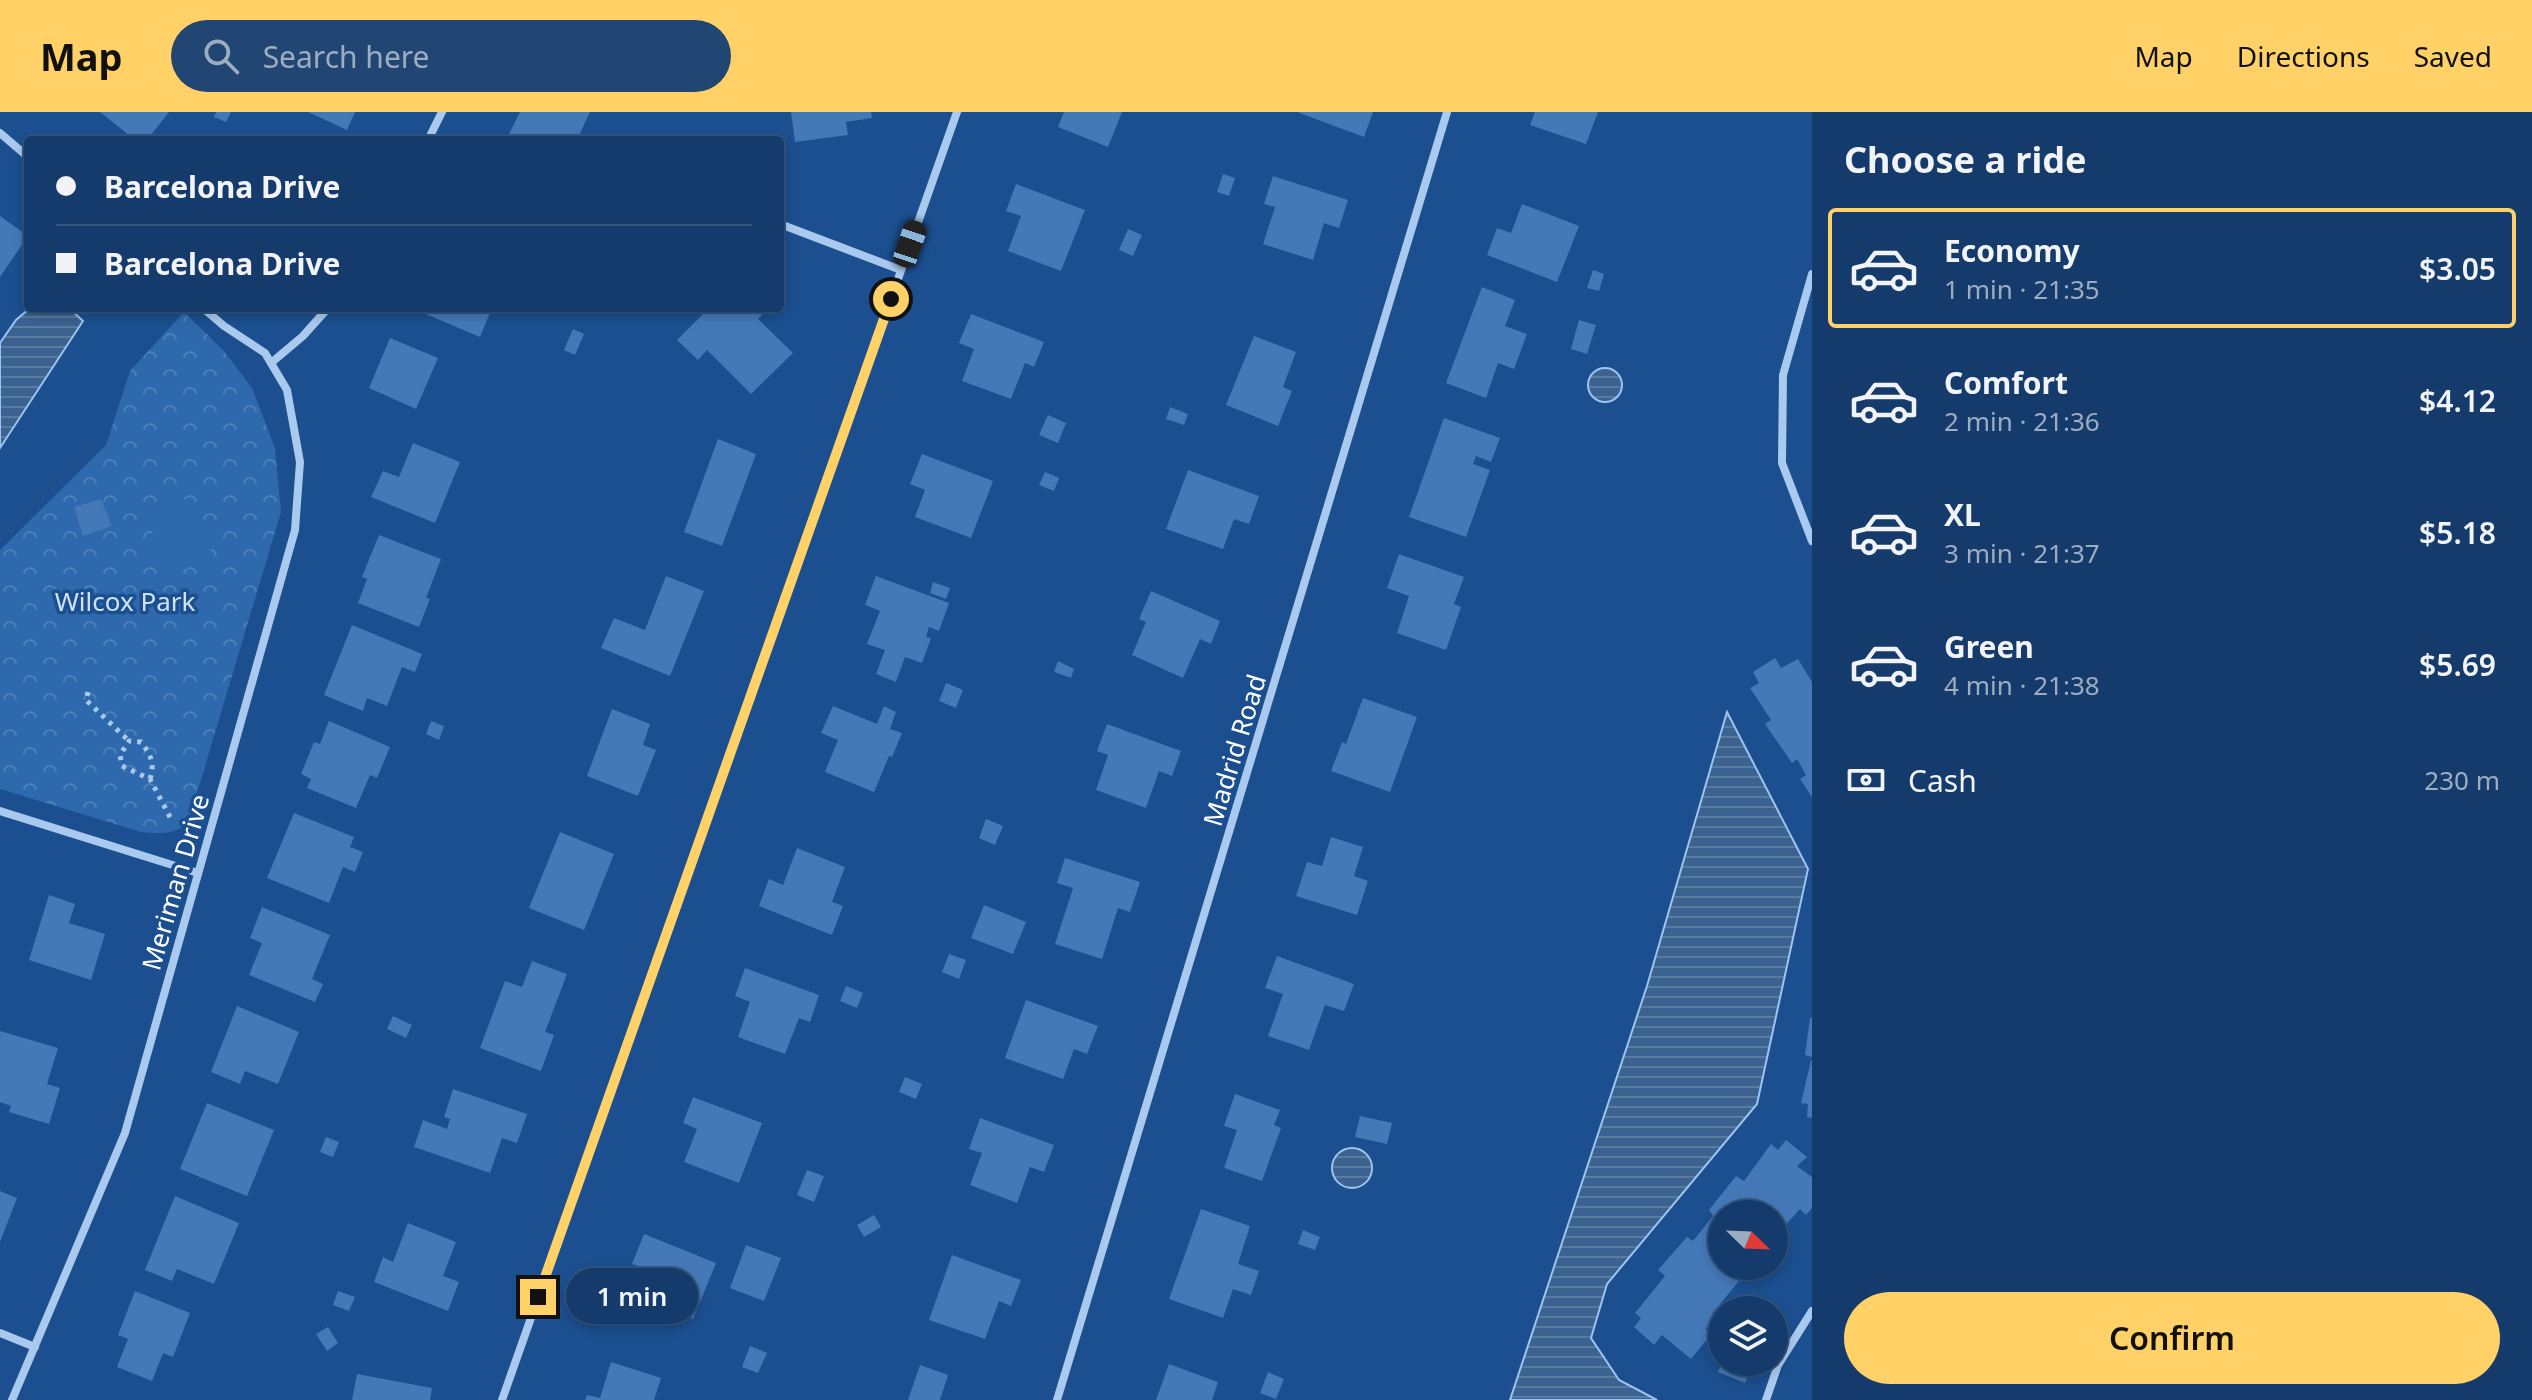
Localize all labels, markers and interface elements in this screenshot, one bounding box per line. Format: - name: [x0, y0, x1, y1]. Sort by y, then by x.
- search box: [171, 20, 731, 92]
- text: Map: [40, 30, 123, 82]
- icon: search: [199, 34, 243, 78]
- text: Search here: [263, 36, 430, 77]
- text: Map: [2134, 37, 2193, 75]
- text: Directions: [2237, 37, 2370, 75]
- text: Saved: [2414, 37, 2492, 75]
- text: Choose a ride: [1844, 135, 2086, 184]
- text: Barcelona Drive: [104, 166, 340, 207]
- car: [891, 217, 929, 271]
- text: Economy: [1944, 230, 2080, 271]
- icon: car: [1848, 232, 1920, 304]
- text: Barcelona Drive: [104, 243, 340, 284]
- text: $3.05: [2419, 248, 2496, 289]
- text: 1 min · 21:35: [1944, 271, 2100, 307]
- route start: [873, 281, 909, 317]
- text: Comfort: [1944, 362, 2068, 403]
- icon: car: [1848, 364, 1920, 436]
- text: $4.12: [2419, 380, 2496, 421]
- text: 2 min · 21:36: [1944, 403, 2100, 439]
- text: XL: [1944, 494, 1981, 535]
- icon: car: [1848, 496, 1920, 568]
- text: $5.18: [2419, 512, 2496, 553]
- text: 3 min · 21:37: [1944, 535, 2100, 571]
- park label: Wilcox Park: [55, 583, 195, 619]
- text: Green: [1944, 626, 2034, 667]
- icon: car: [1848, 628, 1920, 700]
- text: $5.69: [2419, 644, 2496, 685]
- text: 4 min · 21:38: [1944, 667, 2100, 703]
- street label: Madrid Road: [1194, 670, 1274, 830]
- icon: cash: [1844, 758, 1888, 802]
- text: Cash: [1908, 760, 1977, 801]
- text: 230 m: [2424, 762, 2500, 798]
- street label: Meriman Drive: [133, 790, 217, 974]
- north arrow: [1708, 1200, 1788, 1280]
- map controls: [1708, 1200, 1788, 1376]
- callout: 1 min: [566, 1269, 698, 1325]
- text: 1 min: [597, 1278, 667, 1314]
- route end: [520, 1279, 556, 1315]
- button: Confirm: [1844, 1292, 2500, 1384]
- button: layers: [1708, 1296, 1788, 1376]

